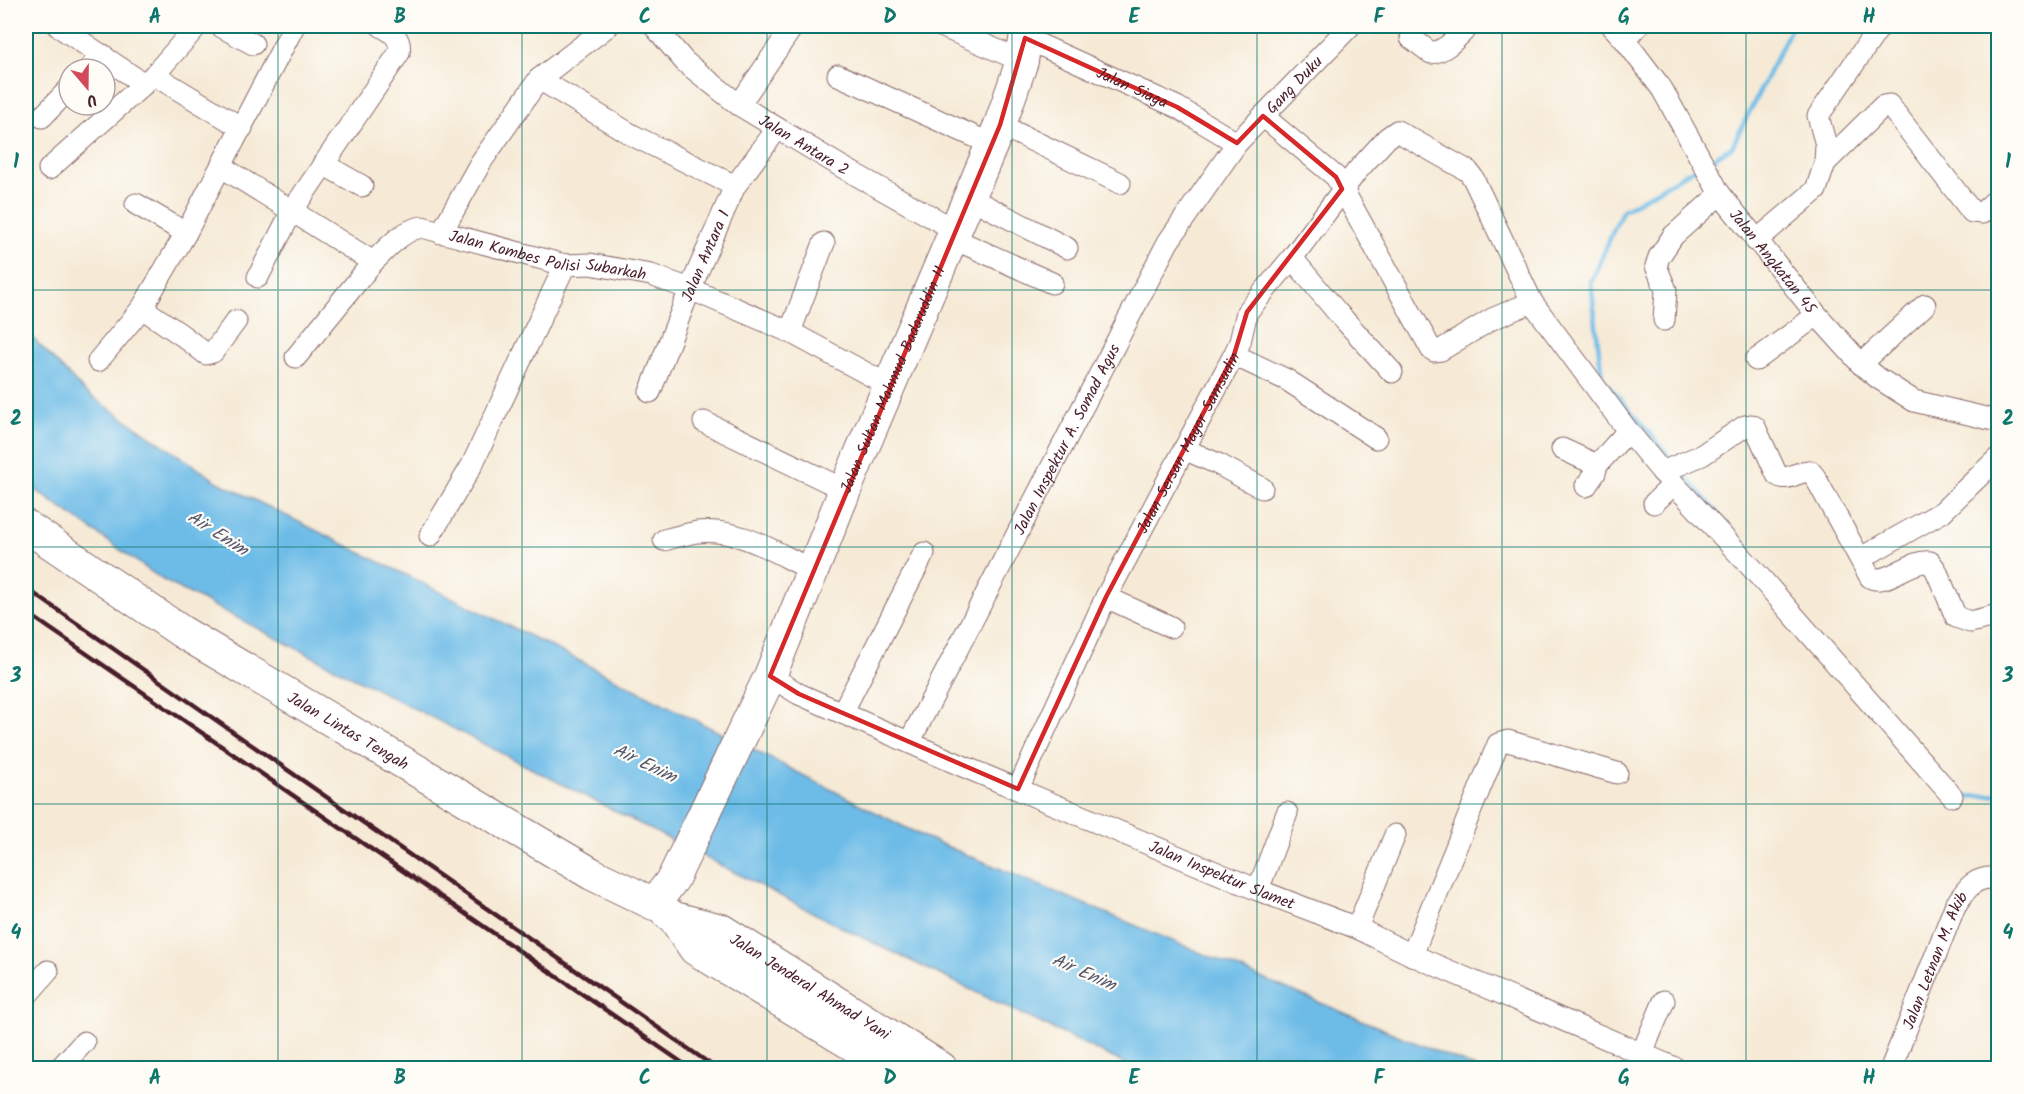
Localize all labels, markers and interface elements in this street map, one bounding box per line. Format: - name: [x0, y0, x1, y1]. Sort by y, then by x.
- text: A: [149, 2, 161, 34]
- text: B: [394, 2, 406, 34]
- text: C: [639, 2, 651, 34]
- text: D: [883, 2, 897, 34]
- text: E: [1128, 2, 1140, 34]
- text: F: [1374, 2, 1386, 34]
- text: G: [1618, 2, 1630, 34]
- text: H: [1862, 2, 1876, 34]
- street label: Gang Duku: [1260, 50, 1329, 120]
- north arrow: [57, 57, 117, 117]
- street label: Jalan Siaga: [1092, 61, 1172, 115]
- text: U: [82, 86, 100, 113]
- street label: Jalan Antara 2: [753, 109, 854, 183]
- text: 1: [13, 147, 19, 179]
- text: 1: [2005, 147, 2011, 179]
- street label: Jalan Angkatan 45: [1722, 204, 1823, 321]
- street label: Jalan Antara 1: [675, 206, 737, 306]
- street label: Jalan Kombes Polisi Subarkah: [446, 224, 648, 288]
- street label: Jalan Sultan Mahmud Badaruddin II: [834, 262, 953, 497]
- street label: Jalan Inspektur A. Somad Agus: [1008, 340, 1127, 540]
- street label: Jalan Sersan Mayor Samsudin: [1131, 348, 1247, 538]
- text: 2: [10, 404, 22, 436]
- text: 2: [2002, 404, 2014, 436]
- water label: Air Enim: [181, 504, 255, 566]
- text: 3: [10, 661, 22, 693]
- text: 3: [2002, 661, 2014, 693]
- street label: Jalan Lintas Tengah: [282, 686, 413, 777]
- water label: Air Enim: [608, 737, 682, 793]
- street label: Jalan Inspektur Slamet: [1145, 835, 1299, 917]
- street label: Jalan Letnan M. Akib: [1896, 886, 1975, 1034]
- text: 4: [11, 918, 22, 950]
- text: 4: [2003, 918, 2014, 950]
- street label: Jalan Jenderal Ahmad Yani: [725, 928, 896, 1048]
- water label: Air Enim: [1047, 946, 1121, 1001]
- text: A: [149, 1063, 161, 1094]
- text: B: [394, 1063, 406, 1094]
- text: C: [639, 1063, 651, 1094]
- text: D: [883, 1063, 897, 1094]
- text: E: [1128, 1063, 1140, 1094]
- text: F: [1374, 1063, 1386, 1094]
- text: G: [1618, 1063, 1630, 1094]
- text: H: [1862, 1063, 1876, 1094]

